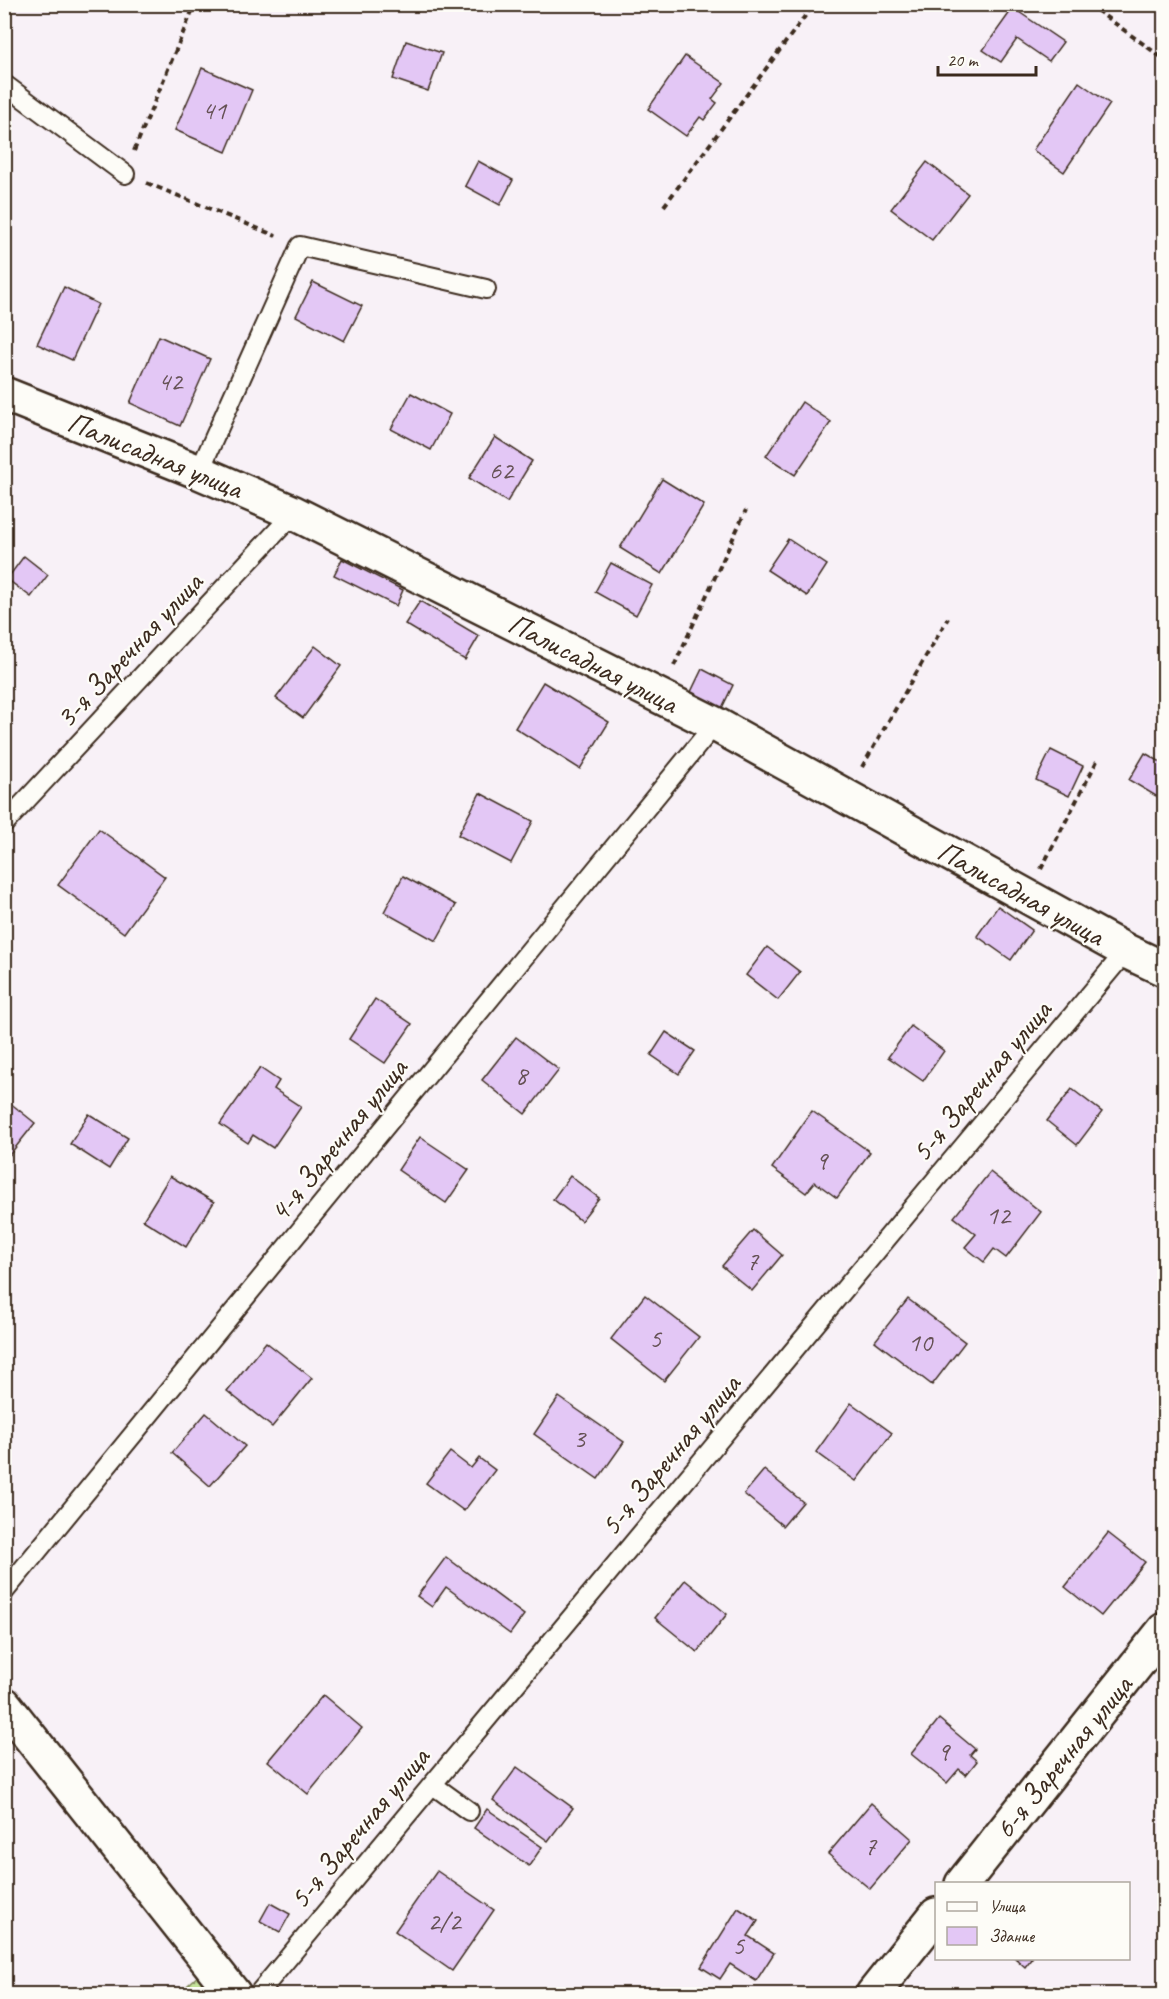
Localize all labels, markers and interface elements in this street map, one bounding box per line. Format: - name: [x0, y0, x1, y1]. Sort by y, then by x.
- scale bar: [938, 39, 1036, 77]
- text: 20 m: [947, 49, 980, 71]
- house number: 41: [202, 93, 228, 127]
- house number: 42: [158, 364, 184, 398]
- street label: Палисадная улица: [62, 403, 250, 508]
- house number: 62: [489, 453, 515, 487]
- street label: 3-я Заречная улица: [47, 563, 212, 736]
- street label: Палисадная улица: [502, 604, 686, 723]
- street label: Палисадная улица: [931, 832, 1113, 955]
- street label: 5-я Заречная улица: [902, 991, 1061, 1170]
- street label: 4-я Заречная улица: [260, 1049, 417, 1229]
- house number: 8: [515, 1058, 530, 1092]
- house number: 9: [815, 1143, 829, 1177]
- house number: 12: [986, 1198, 1012, 1232]
- house number: 7: [746, 1244, 760, 1278]
- house number: 5: [649, 1321, 663, 1355]
- house number: 10: [908, 1325, 934, 1359]
- street label: 5-я Заречная улица: [591, 1365, 750, 1544]
- house number: 3: [573, 1421, 587, 1455]
- street label: 6-я Заречная улица: [985, 1666, 1142, 1846]
- house number: 9: [937, 1734, 951, 1768]
- street label: 5-я Заречная улица: [280, 1738, 439, 1917]
- house number: 7: [864, 1829, 878, 1863]
- legend: [935, 1882, 1130, 1960]
- text: Улица: [989, 1895, 1026, 1917]
- house number: 2/2: [427, 1904, 462, 1938]
- text: Здание: [989, 1925, 1035, 1947]
- house number: 5: [732, 1928, 746, 1962]

